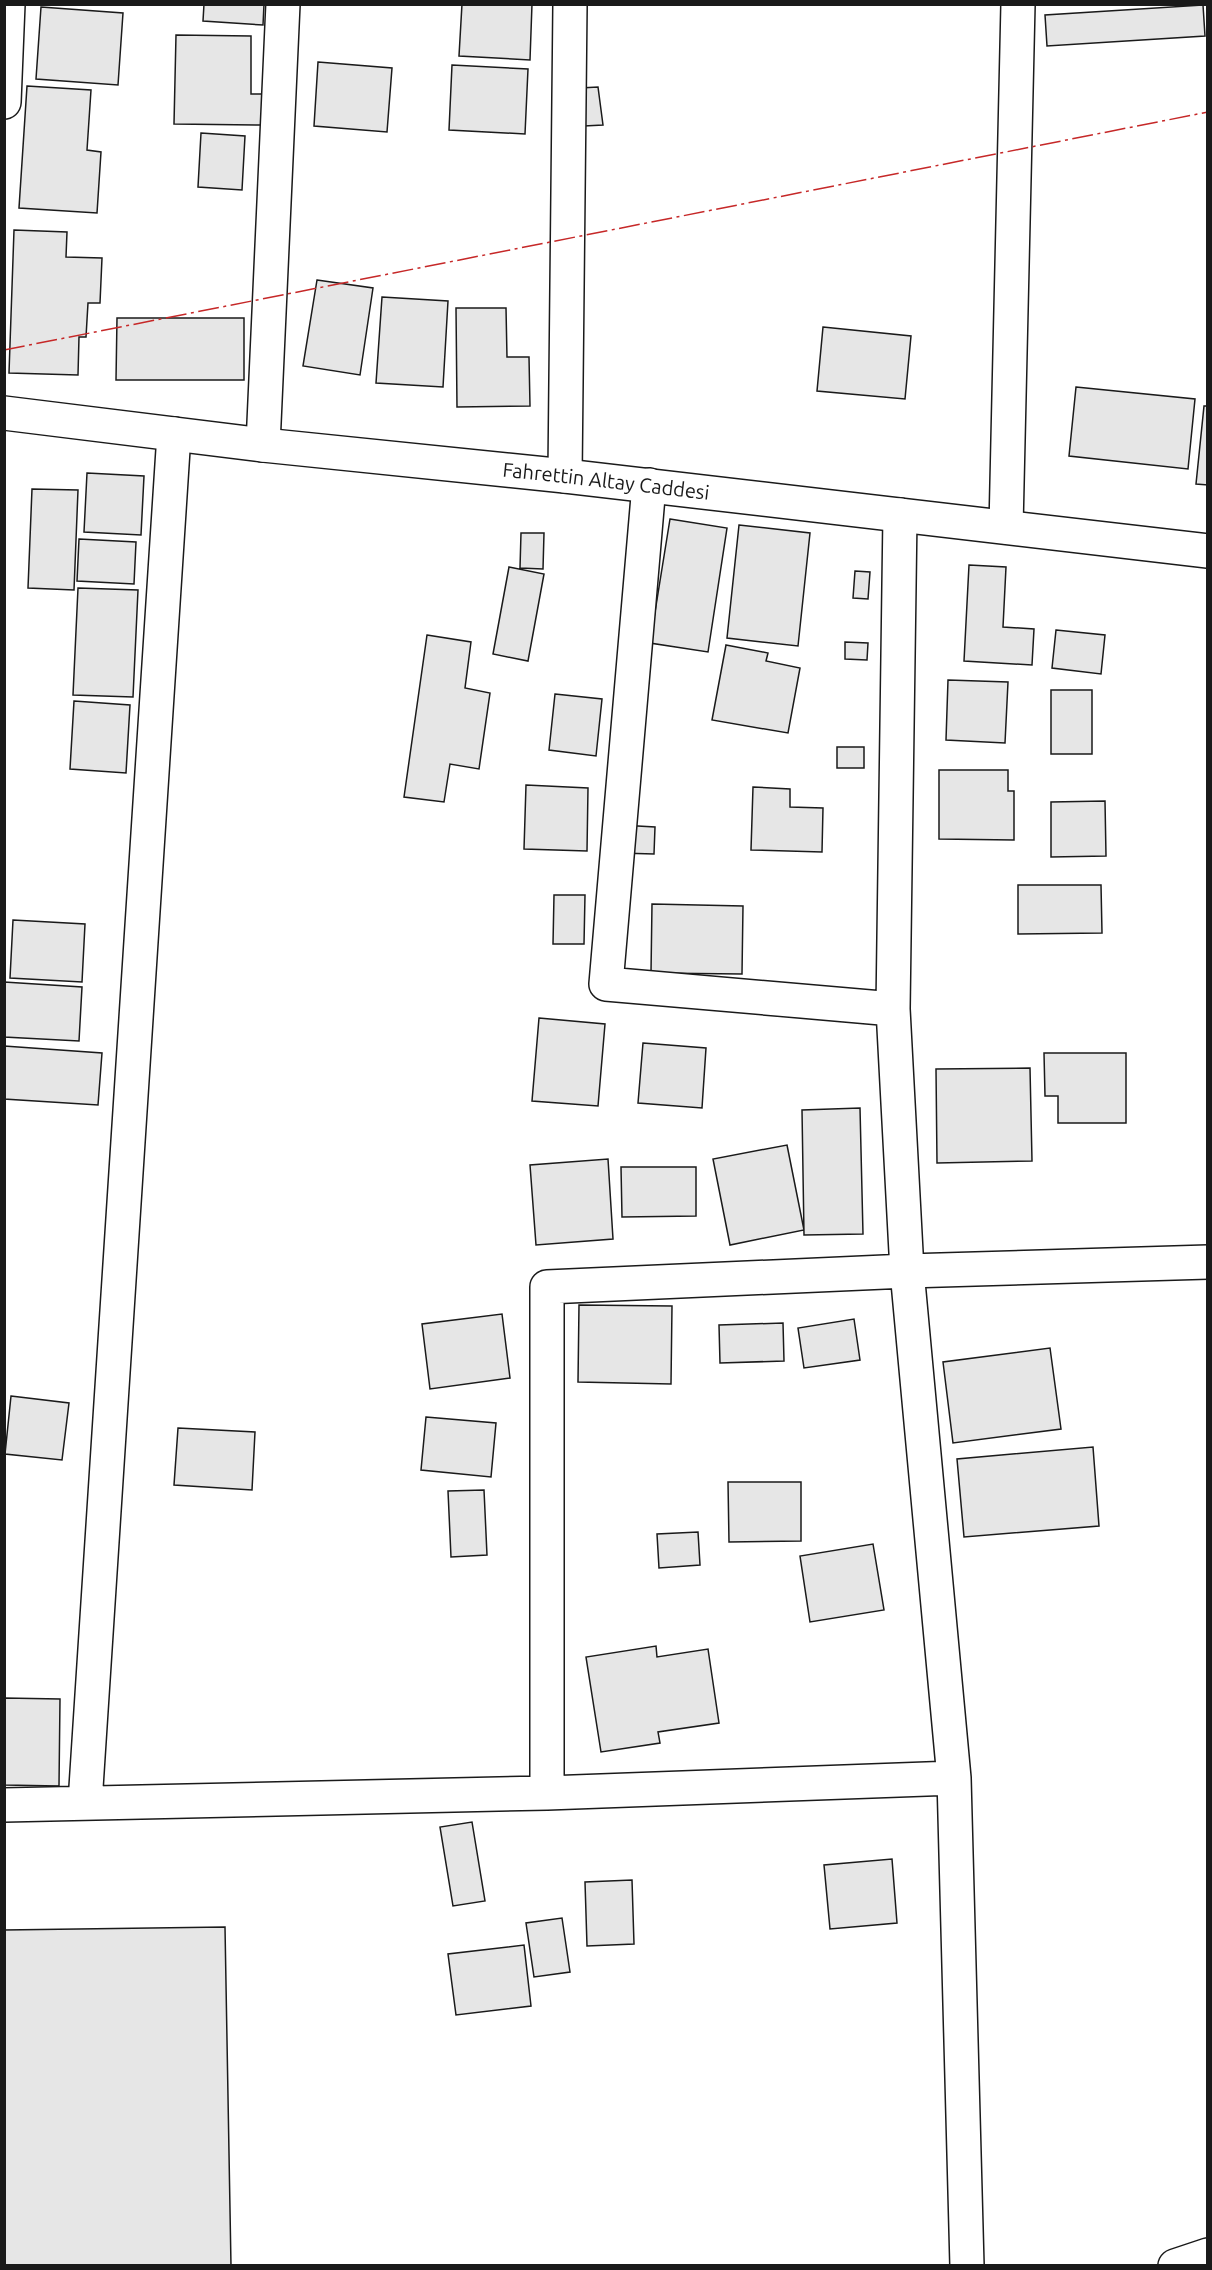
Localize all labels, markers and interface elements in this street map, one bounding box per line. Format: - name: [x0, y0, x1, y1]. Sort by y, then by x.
- street label: Fahrettin Altay Caddesi: [502, 458, 711, 504]

